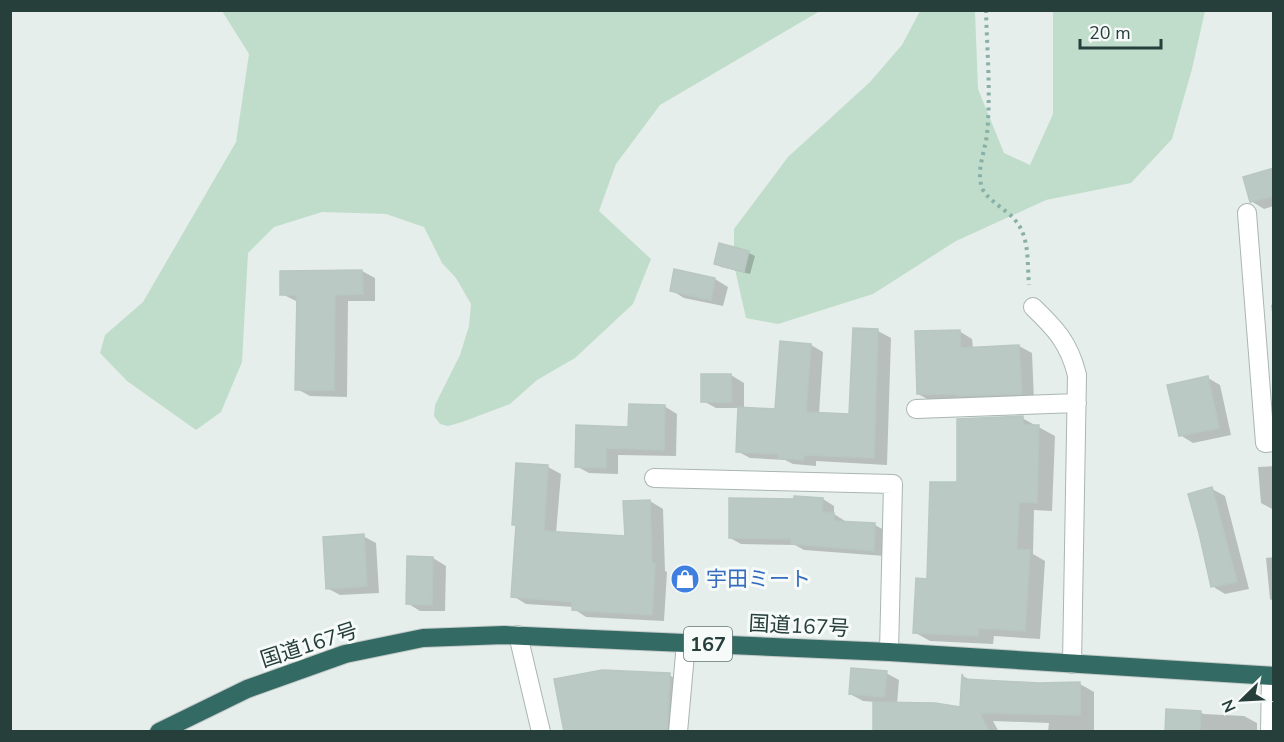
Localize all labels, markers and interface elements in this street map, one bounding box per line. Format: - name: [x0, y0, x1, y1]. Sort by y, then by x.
- scale bar: [1080, 12, 1161, 50]
- text: 20 m: [1089, 21, 1131, 45]
- shop icon: 宇田ミート: [669, 563, 701, 595]
- place label: 宇田ミート: [706, 565, 811, 593]
- street label: 国道167号: [748, 609, 850, 643]
- street label: 国道167号: [257, 616, 361, 674]
- road number: 167: [684, 627, 732, 661]
- north arrow: [1212, 670, 1272, 730]
- text: N: [1217, 696, 1242, 716]

